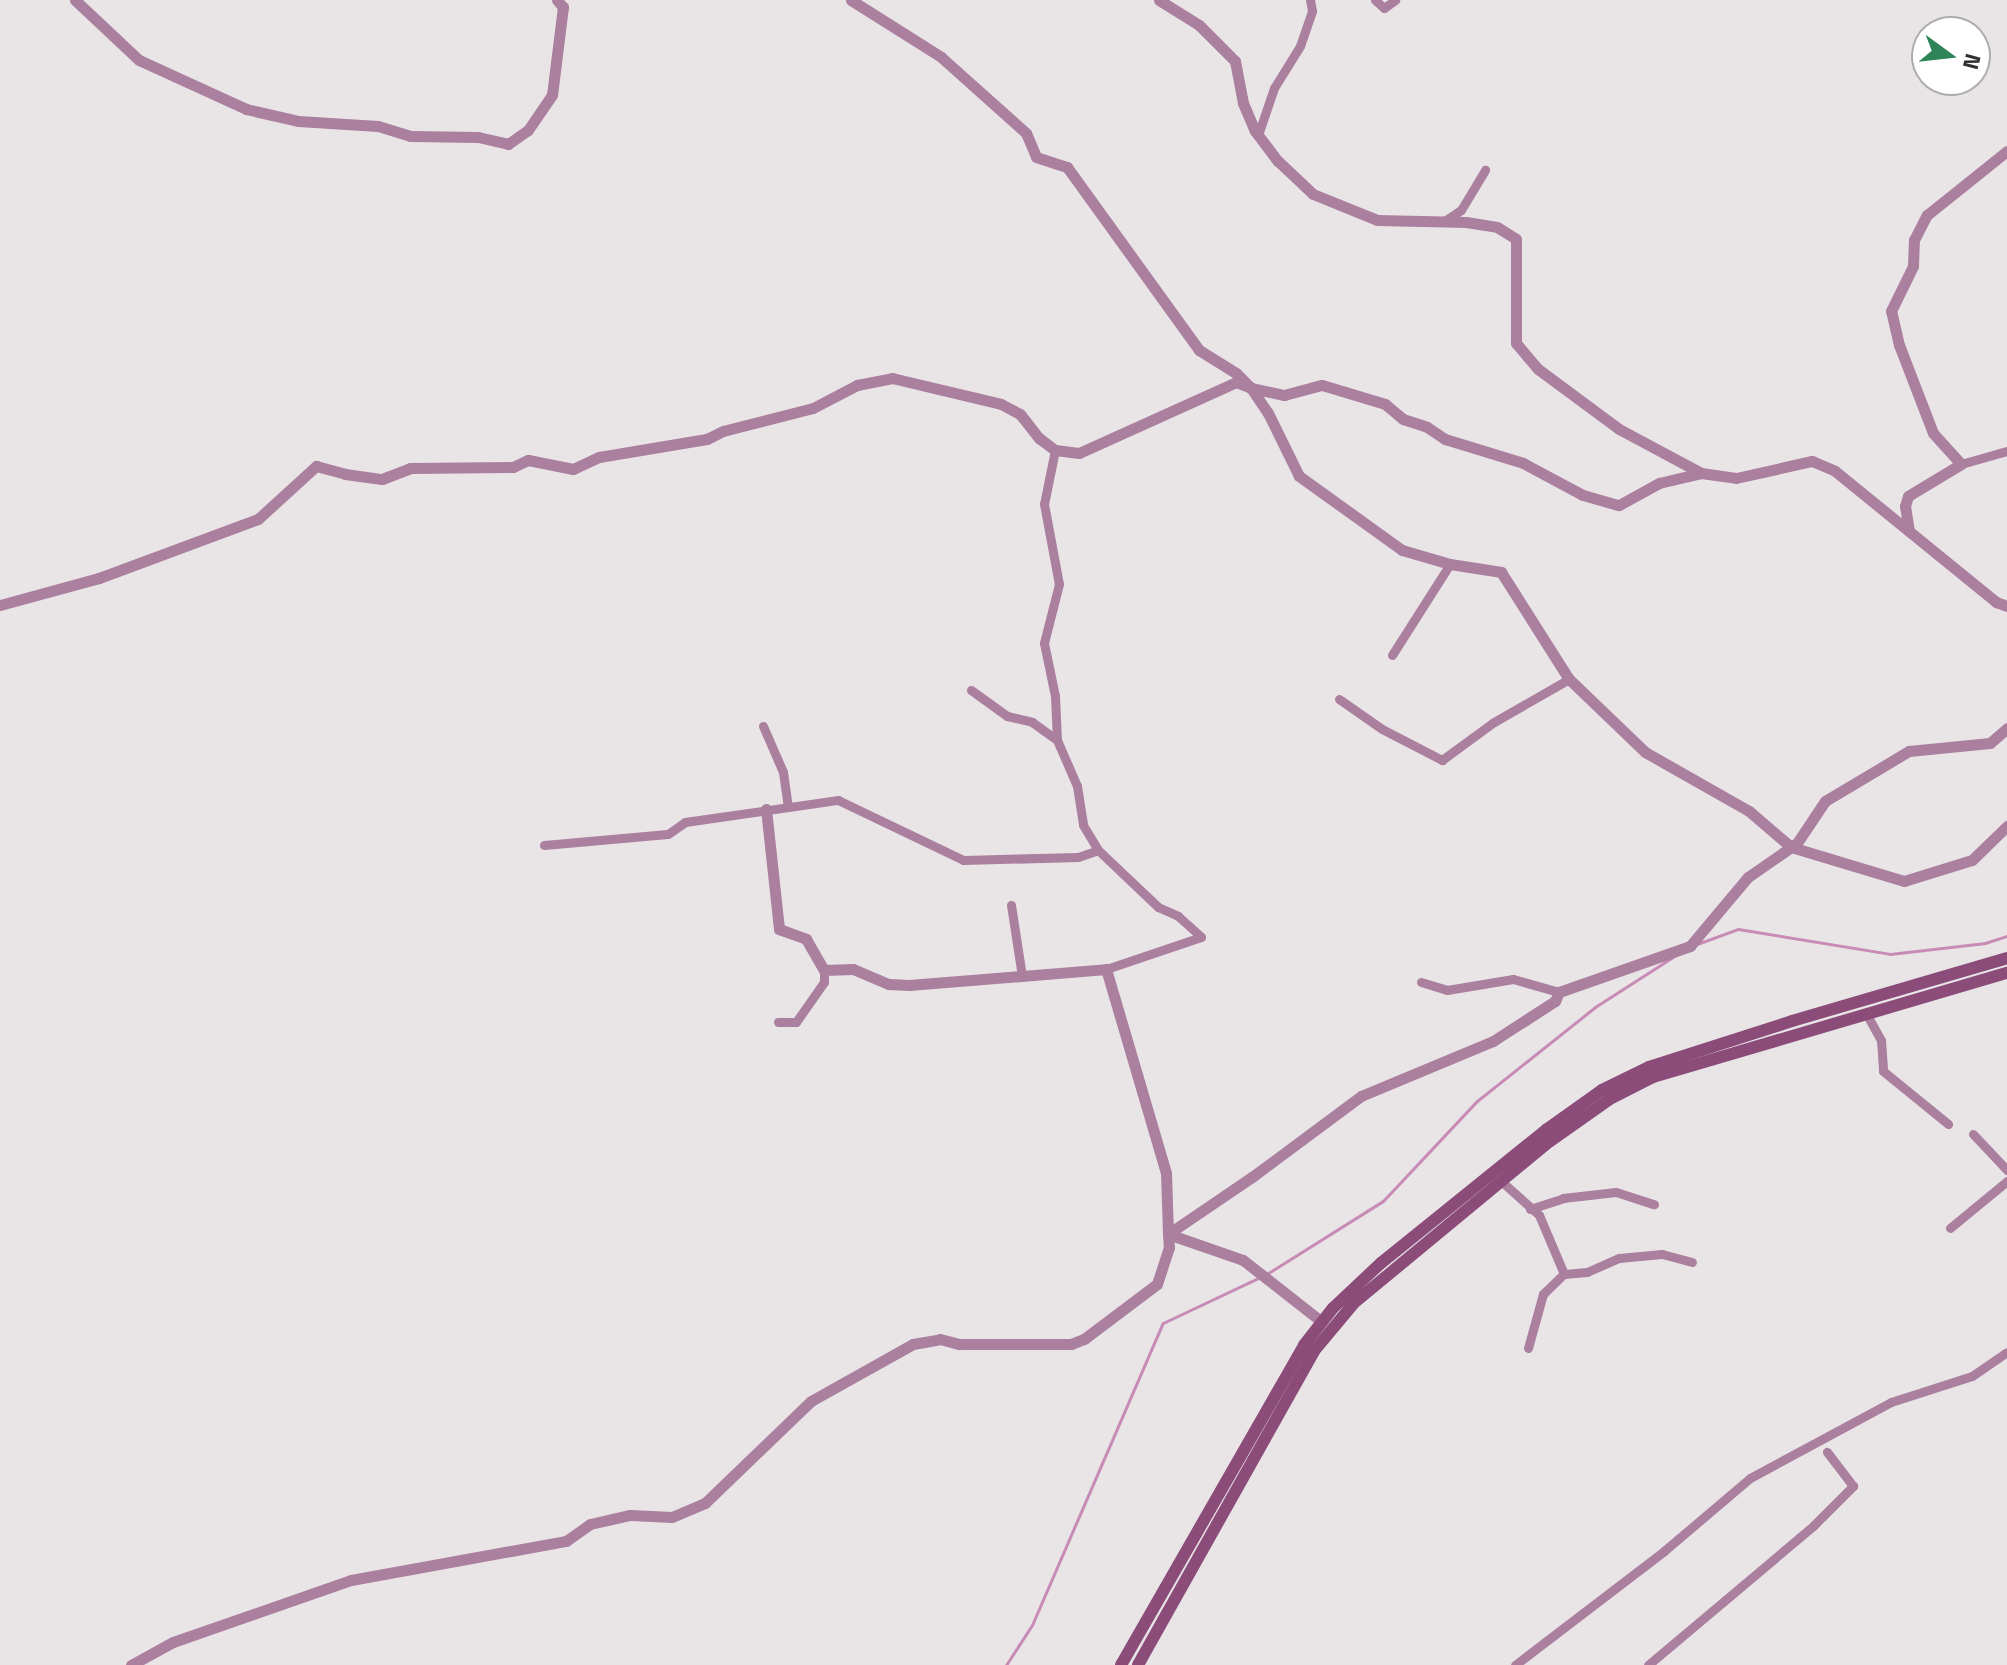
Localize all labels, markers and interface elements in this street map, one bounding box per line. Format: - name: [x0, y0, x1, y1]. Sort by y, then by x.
- north arrow: [1911, 16, 1991, 96]
- text: N: [1954, 50, 1991, 73]

